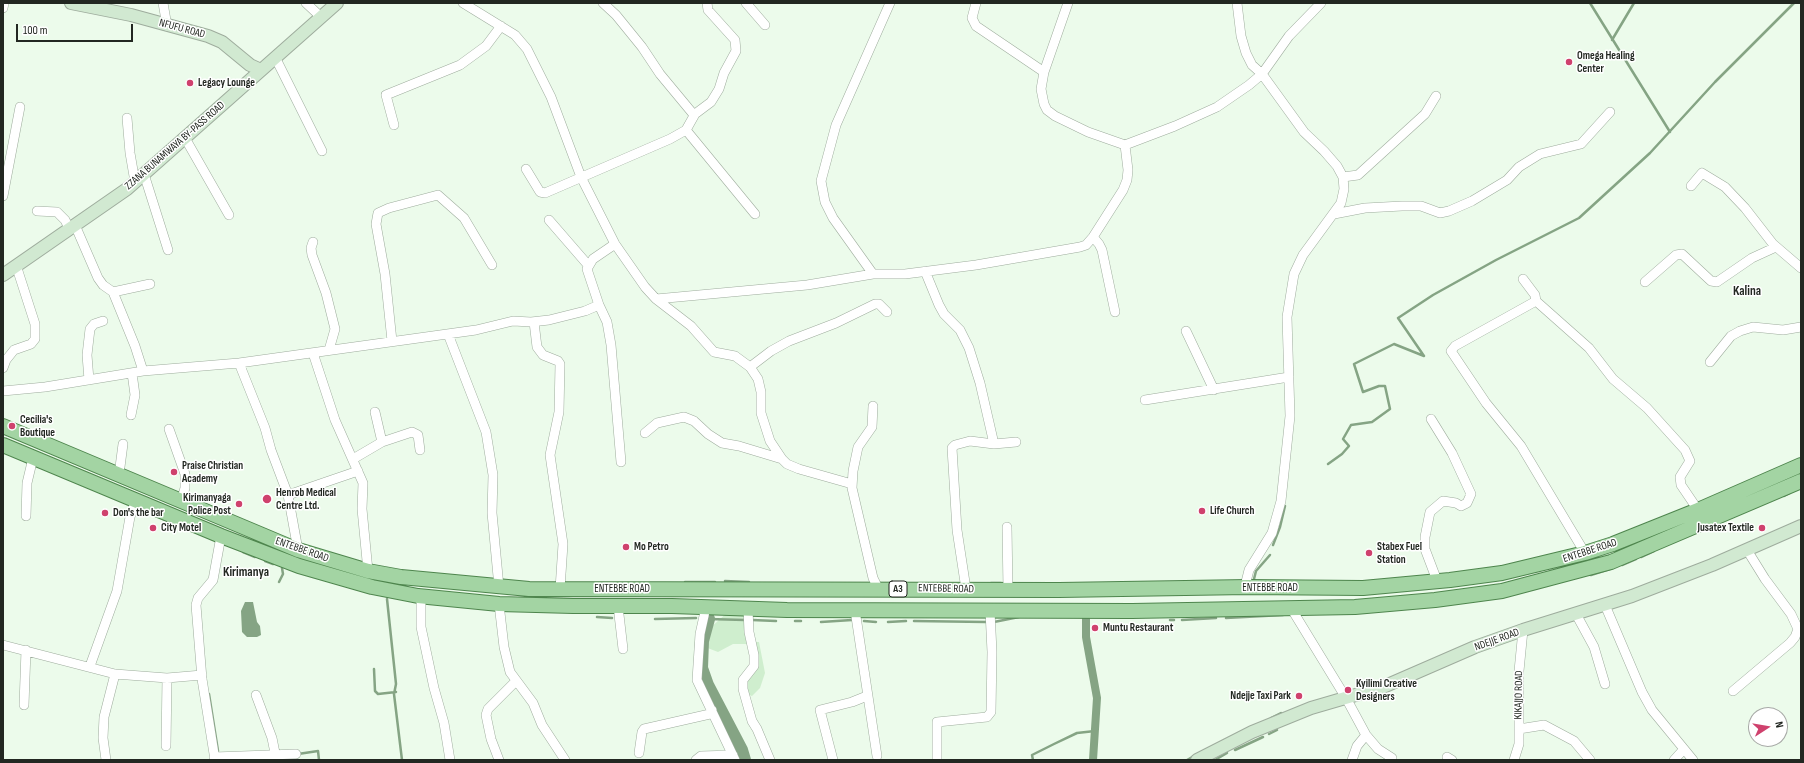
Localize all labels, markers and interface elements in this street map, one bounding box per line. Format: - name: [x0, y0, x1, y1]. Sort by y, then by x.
- scale bar: [18, 16, 135, 42]
- street label: NFUFU ROAD: [157, 17, 207, 41]
- text: 100 m: [23, 23, 48, 38]
- place label: Omega Healing Center: [1577, 49, 1635, 75]
- marker: Omega Healing Center: [1564, 57, 1574, 67]
- place label: Legacy Lounge: [198, 76, 255, 90]
- marker: Legacy Lounge: [185, 78, 195, 88]
- street label: ZZANA BUNAMWAYA BY-PASS ROAD: [122, 99, 228, 193]
- district label: Kalina: [1733, 284, 1761, 300]
- place label: Cecilia's Boutique: [20, 413, 55, 439]
- marker: Cecilia's Boutique: [7, 421, 17, 431]
- place label: Praise Christian Academy: [182, 459, 243, 485]
- marker: Praise Christian Academy: [169, 467, 179, 477]
- place label: Henrob Medical Centre Ltd.: [276, 486, 336, 512]
- place label: Kirimanyaga Police Post: [183, 491, 231, 517]
- marker: Henrob Medical Centre Ltd.: [261, 493, 273, 505]
- marker: Kirimanyaga Police Post: [234, 499, 244, 509]
- place label: Life Church: [1210, 504, 1254, 518]
- place label: Don's the bar: [113, 506, 164, 520]
- marker: Life Church: [1197, 506, 1207, 516]
- marker: Don's the bar: [100, 508, 110, 518]
- place label: City Motel: [161, 521, 201, 535]
- place label: Jusatex Textile: [1698, 521, 1754, 535]
- marker: City Motel: [148, 523, 158, 533]
- marker: Jusatex Textile: [1757, 523, 1767, 533]
- street label: ENTEBBE ROAD: [274, 535, 330, 565]
- street label: ENTEBBE ROAD: [1561, 536, 1619, 566]
- place label: Mo Petro: [634, 540, 669, 554]
- place label: Stabex Fuel Station: [1377, 540, 1422, 566]
- marker: Mo Petro: [621, 542, 631, 552]
- marker: Stabex Fuel Station: [1364, 548, 1374, 558]
- district label: Kirimanya: [223, 565, 269, 581]
- road number: A3: [889, 581, 907, 597]
- street label: ENTEBBE ROAD: [1242, 581, 1298, 595]
- street label: ENTEBBE ROAD: [594, 582, 650, 596]
- street label: ENTEBBE ROAD: [918, 582, 974, 596]
- place label: Muntu Restaurant: [1103, 621, 1173, 635]
- marker: Muntu Restaurant: [1090, 623, 1100, 633]
- street label: NDEJJE ROAD: [1473, 626, 1521, 654]
- street label: KIKAJJO ROAD: [1512, 670, 1526, 720]
- place label: Kyilimi Creative Designers: [1356, 677, 1417, 703]
- marker: Kyilimi Creative Designers: [1343, 685, 1353, 695]
- place label: Ndejje Taxi Park: [1230, 689, 1291, 703]
- marker: Ndejje Taxi Park: [1294, 691, 1304, 701]
- north arrow: [1748, 707, 1788, 747]
- text: N: [1772, 720, 1786, 729]

